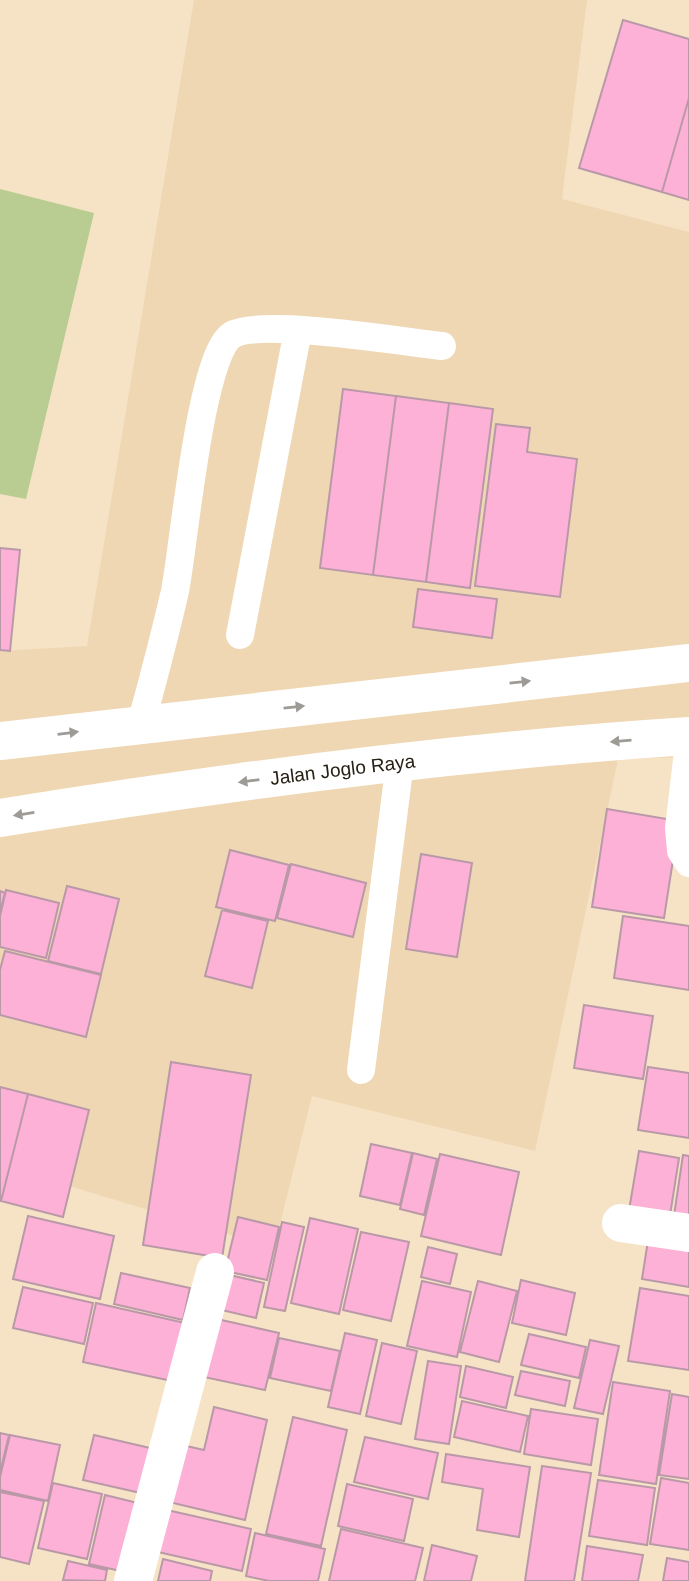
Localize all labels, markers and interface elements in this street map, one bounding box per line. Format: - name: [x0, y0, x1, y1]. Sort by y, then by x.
- one-way arrow: [509, 676, 531, 687]
- one-way arrow: [283, 702, 305, 713]
- one-way arrow: [57, 728, 79, 739]
- one-way arrow: [610, 736, 632, 747]
- street label: Jalan Joglo Raya: [269, 750, 417, 788]
- one-way arrow: [237, 776, 259, 787]
- one-way arrow: [12, 809, 34, 820]

